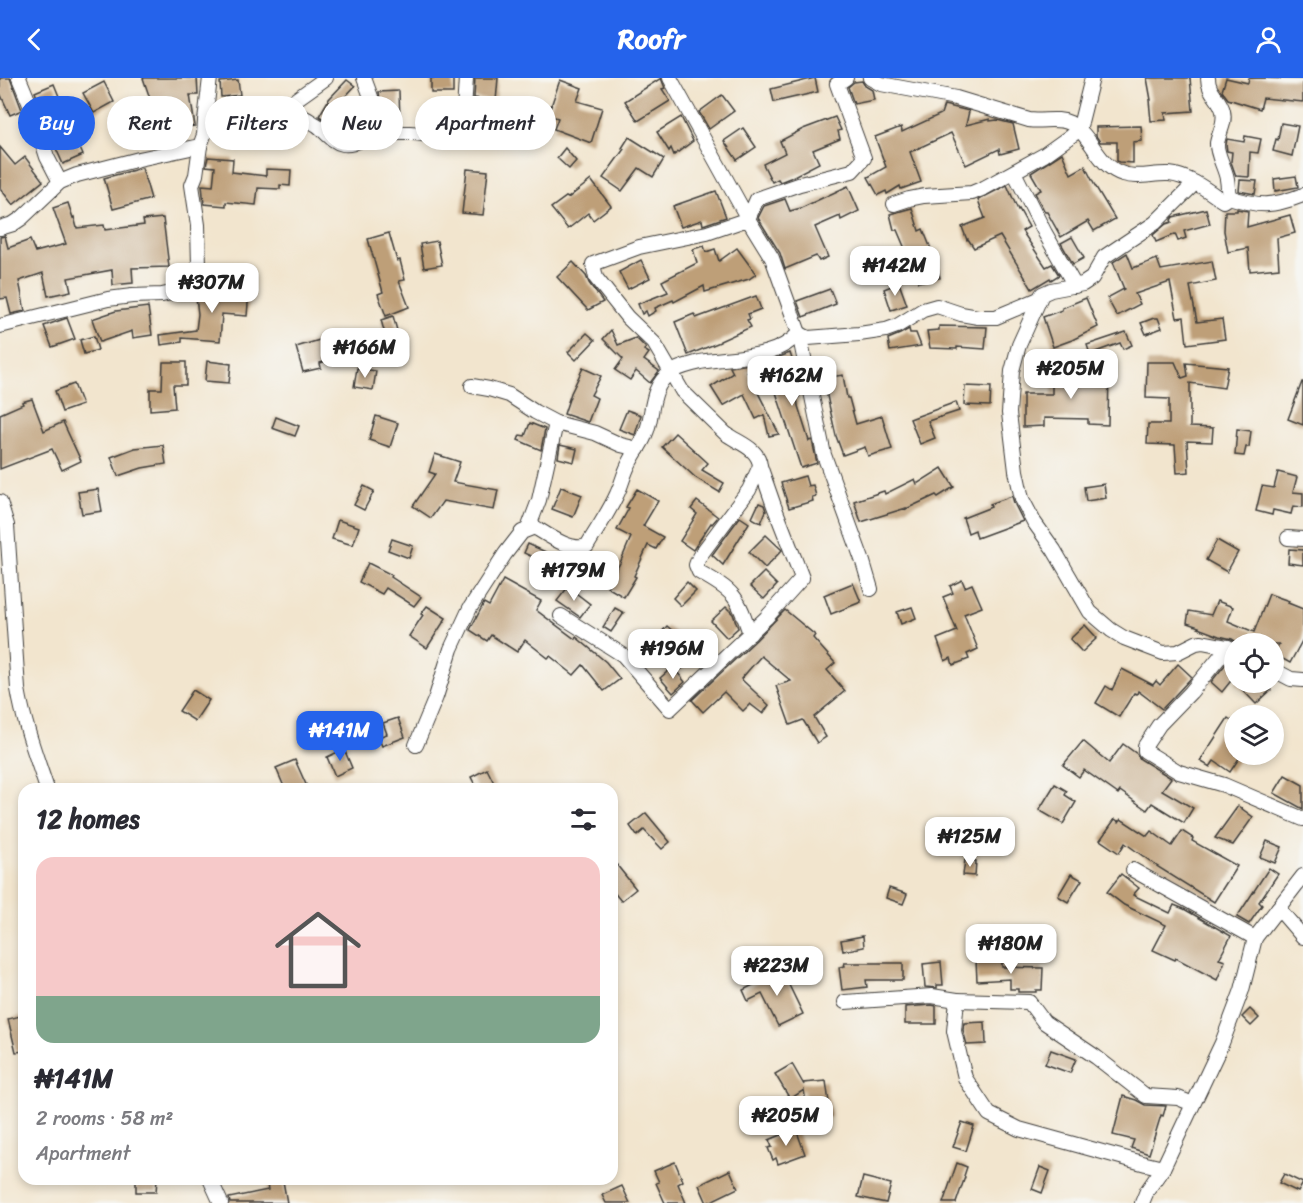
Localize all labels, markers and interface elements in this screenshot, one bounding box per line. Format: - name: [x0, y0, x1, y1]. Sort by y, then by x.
- text: Roofr: [618, 15, 685, 63]
- icon: back: [18, 23, 51, 56]
- icon: person: [1252, 23, 1285, 56]
- chip: Buy: [18, 96, 95, 150]
- chip: Rent: [107, 96, 193, 150]
- chip: Filters: [205, 96, 309, 150]
- chip: New: [321, 96, 403, 150]
- chip: Apartment: [415, 96, 556, 150]
- pin: ₦142M: [853, 246, 937, 297]
- text: ₦142M: [864, 248, 926, 283]
- pin: ₦307M: [170, 263, 254, 314]
- text: ₦307M: [180, 265, 244, 300]
- pin: ₦166M: [323, 328, 407, 379]
- text: ₦166M: [335, 330, 395, 365]
- pin: ₦205M: [1029, 349, 1113, 400]
- text: ₦205M: [1038, 351, 1104, 386]
- pin: ₦162M: [750, 356, 834, 407]
- text: ₦162M: [761, 358, 823, 393]
- pin: ₦179M: [532, 551, 616, 602]
- text: ₦179M: [543, 553, 605, 588]
- pin: ₦196M: [631, 629, 715, 680]
- text: ₦196M: [642, 631, 704, 666]
- map controls: [1224, 633, 1284, 765]
- button: locate: [1224, 633, 1284, 693]
- button: layers: [1224, 705, 1284, 765]
- pin: ₦141M: [298, 711, 382, 762]
- text: ₦141M: [310, 713, 370, 748]
- text: 12 homes: [36, 796, 140, 842]
- icon: filters: [567, 803, 600, 836]
- pin: ₦125M: [928, 817, 1012, 868]
- text: ₦125M: [939, 819, 1001, 854]
- icon: home: [264, 896, 372, 1004]
- pin: ₦180M: [969, 924, 1053, 975]
- text: ₦180M: [980, 926, 1042, 961]
- pin: ₦223M: [735, 946, 819, 997]
- text: ₦223M: [745, 948, 809, 983]
- text: ₦141M: [36, 1055, 113, 1101]
- pin: ₦205M: [744, 1096, 828, 1147]
- text: ₦205M: [753, 1098, 819, 1133]
- text: 2 rooms · 58 m²: [36, 1101, 173, 1136]
- text: Apartment: [36, 1136, 130, 1171]

